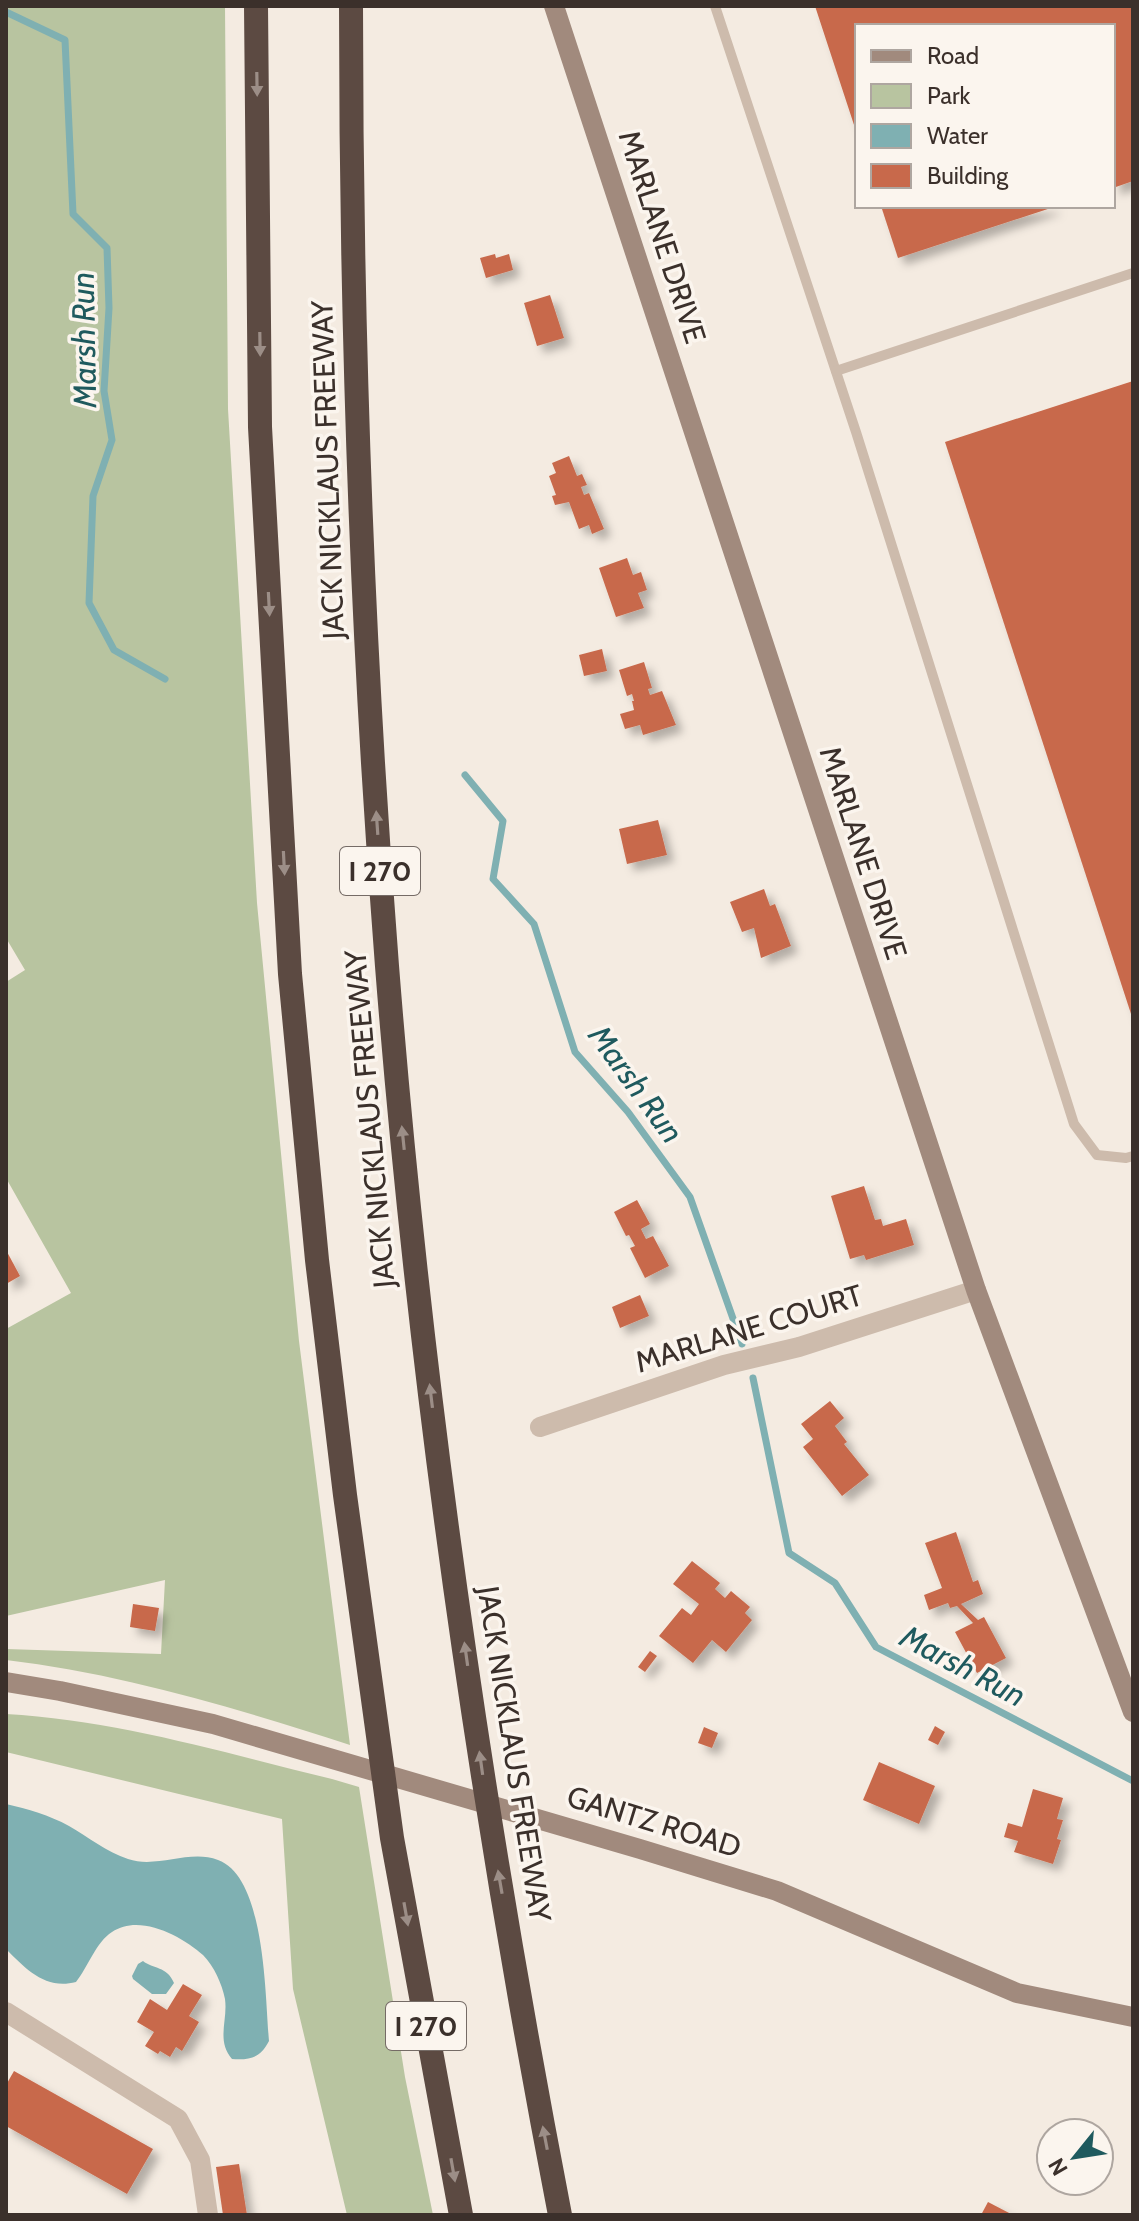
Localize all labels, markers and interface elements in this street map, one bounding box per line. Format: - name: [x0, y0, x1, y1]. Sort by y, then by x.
- legend: [855, 24, 1115, 208]
- text: Road: [927, 41, 979, 70]
- one-way arrow: [250, 72, 263, 97]
- text: Park: [927, 81, 970, 110]
- text: Water: [927, 121, 988, 150]
- street label: MARLANE DRIVE: [611, 126, 714, 348]
- text: Building: [927, 161, 1009, 190]
- water label: Marsh Run: [63, 272, 104, 409]
- street label: JACK NICKLAUS FREEWAY: [303, 299, 352, 641]
- one-way arrow: [253, 332, 266, 357]
- one-way arrow: [263, 592, 276, 617]
- street label: MARLANE DRIVE: [812, 742, 915, 964]
- one-way arrow: [370, 810, 383, 835]
- road number: I 270: [340, 847, 420, 895]
- one-way arrow: [277, 851, 290, 876]
- street label: JACK NICKLAUS FREEWAY: [336, 948, 403, 1291]
- water label: Marsh Run: [580, 1016, 692, 1150]
- one-way arrow: [397, 1125, 410, 1150]
- street label: MARLANE COURT: [631, 1276, 867, 1381]
- one-way arrow: [424, 1383, 437, 1408]
- street label: JACK NICKLAUS FREEWAY: [470, 1583, 559, 1925]
- water label: Marsh Run: [893, 1616, 1032, 1715]
- one-way arrow: [459, 1641, 472, 1666]
- one-way arrow: [474, 1750, 487, 1775]
- street label: GANTZ ROAD: [563, 1777, 746, 1866]
- one-way arrow: [493, 1870, 505, 1895]
- one-way arrow: [400, 1902, 412, 1927]
- road number: I 270: [386, 2002, 466, 2050]
- north arrow: [1035, 2117, 1115, 2197]
- one-way arrow: [538, 2126, 551, 2151]
- text: N: [1043, 2153, 1074, 2180]
- one-way arrow: [447, 2158, 459, 2183]

